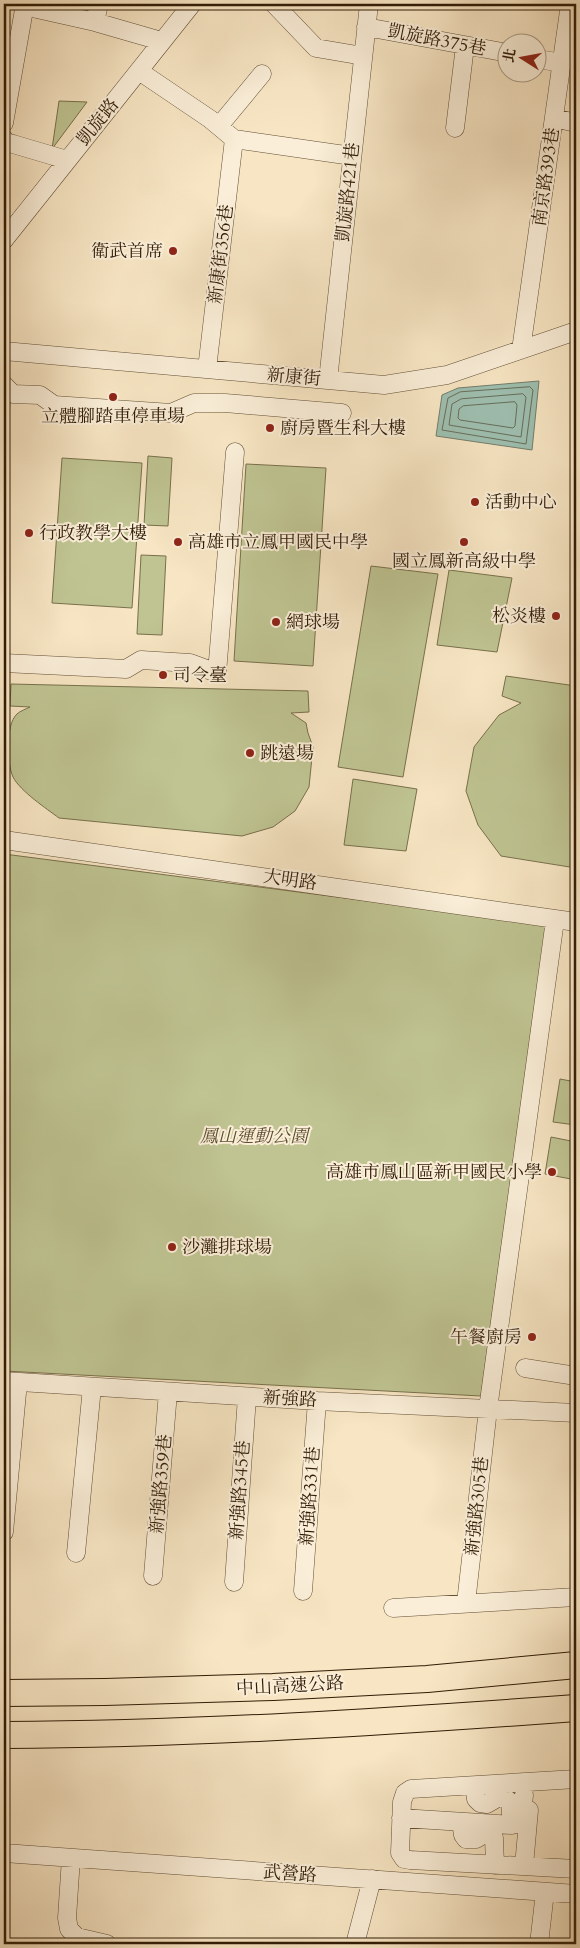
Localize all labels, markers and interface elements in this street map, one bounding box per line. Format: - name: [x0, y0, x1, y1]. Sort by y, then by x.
- street label: 凱旋路375巷: [386, 18, 488, 62]
- north arrow: [498, 32, 548, 82]
- text: 北: [499, 47, 520, 64]
- street label: 凱旋路: [71, 93, 125, 151]
- street label: 南京路393巷: [527, 126, 565, 228]
- street label: 凱旋路421巷: [330, 141, 366, 243]
- street label: 新康街356巷: [203, 203, 239, 305]
- place label: 衛武首席: [91, 239, 163, 264]
- marker: 衛武首席: [167, 245, 179, 257]
- street label: 新康街: [266, 362, 322, 392]
- marker: 立體腳踏車停車場: [107, 391, 119, 403]
- place label: 立體腳踏車停車場: [41, 404, 185, 429]
- place label: 廚房暨生科大樓: [280, 416, 406, 441]
- marker: 廚房暨生科大樓: [264, 422, 276, 434]
- place label: 活動中心: [485, 490, 557, 515]
- marker: 活動中心: [469, 496, 481, 508]
- place label: 行政教學大樓: [39, 521, 147, 546]
- marker: 行政教學大樓: [23, 527, 35, 539]
- place label: 高雄市立鳳甲國民中學: [188, 530, 368, 555]
- marker: 高雄市立鳳甲國民中學: [172, 536, 184, 548]
- marker: 國立鳳新高級中學: [458, 536, 470, 548]
- place label: 國立鳳新高級中學: [392, 549, 536, 574]
- place label: 松炎樓: [492, 604, 546, 629]
- place label: 網球場: [286, 610, 340, 635]
- marker: 松炎樓: [550, 610, 562, 622]
- marker: 網球場: [270, 616, 282, 628]
- place label: 司令臺: [173, 663, 227, 688]
- marker: 司令臺: [157, 669, 169, 681]
- place label: 跳遠場: [260, 741, 314, 766]
- marker: 跳遠場: [244, 747, 256, 759]
- street label: 大明路: [262, 864, 318, 896]
- park label: 鳳山運動公園: [200, 1124, 311, 1149]
- place label: 高雄市鳳山區新甲國民小學: [326, 1160, 542, 1185]
- marker: 高雄市鳳山區新甲國民小學: [546, 1166, 558, 1178]
- place label: 沙灘排球場: [182, 1235, 272, 1260]
- marker: 沙灘排球場: [166, 1241, 178, 1253]
- place label: 午餐廚房: [450, 1325, 522, 1350]
- marker: 午餐廚房: [526, 1331, 538, 1343]
- street label: 新強路: [262, 1385, 318, 1413]
- street label: 新強路359巷: [144, 1433, 178, 1535]
- street label: 新強路345巷: [224, 1439, 256, 1541]
- street label: 新強路331巷: [294, 1445, 326, 1547]
- street label: 新強路305巷: [459, 1455, 495, 1557]
- street label: 中山高速公路: [235, 1671, 345, 1701]
- street label: 武營路: [262, 1860, 318, 1888]

